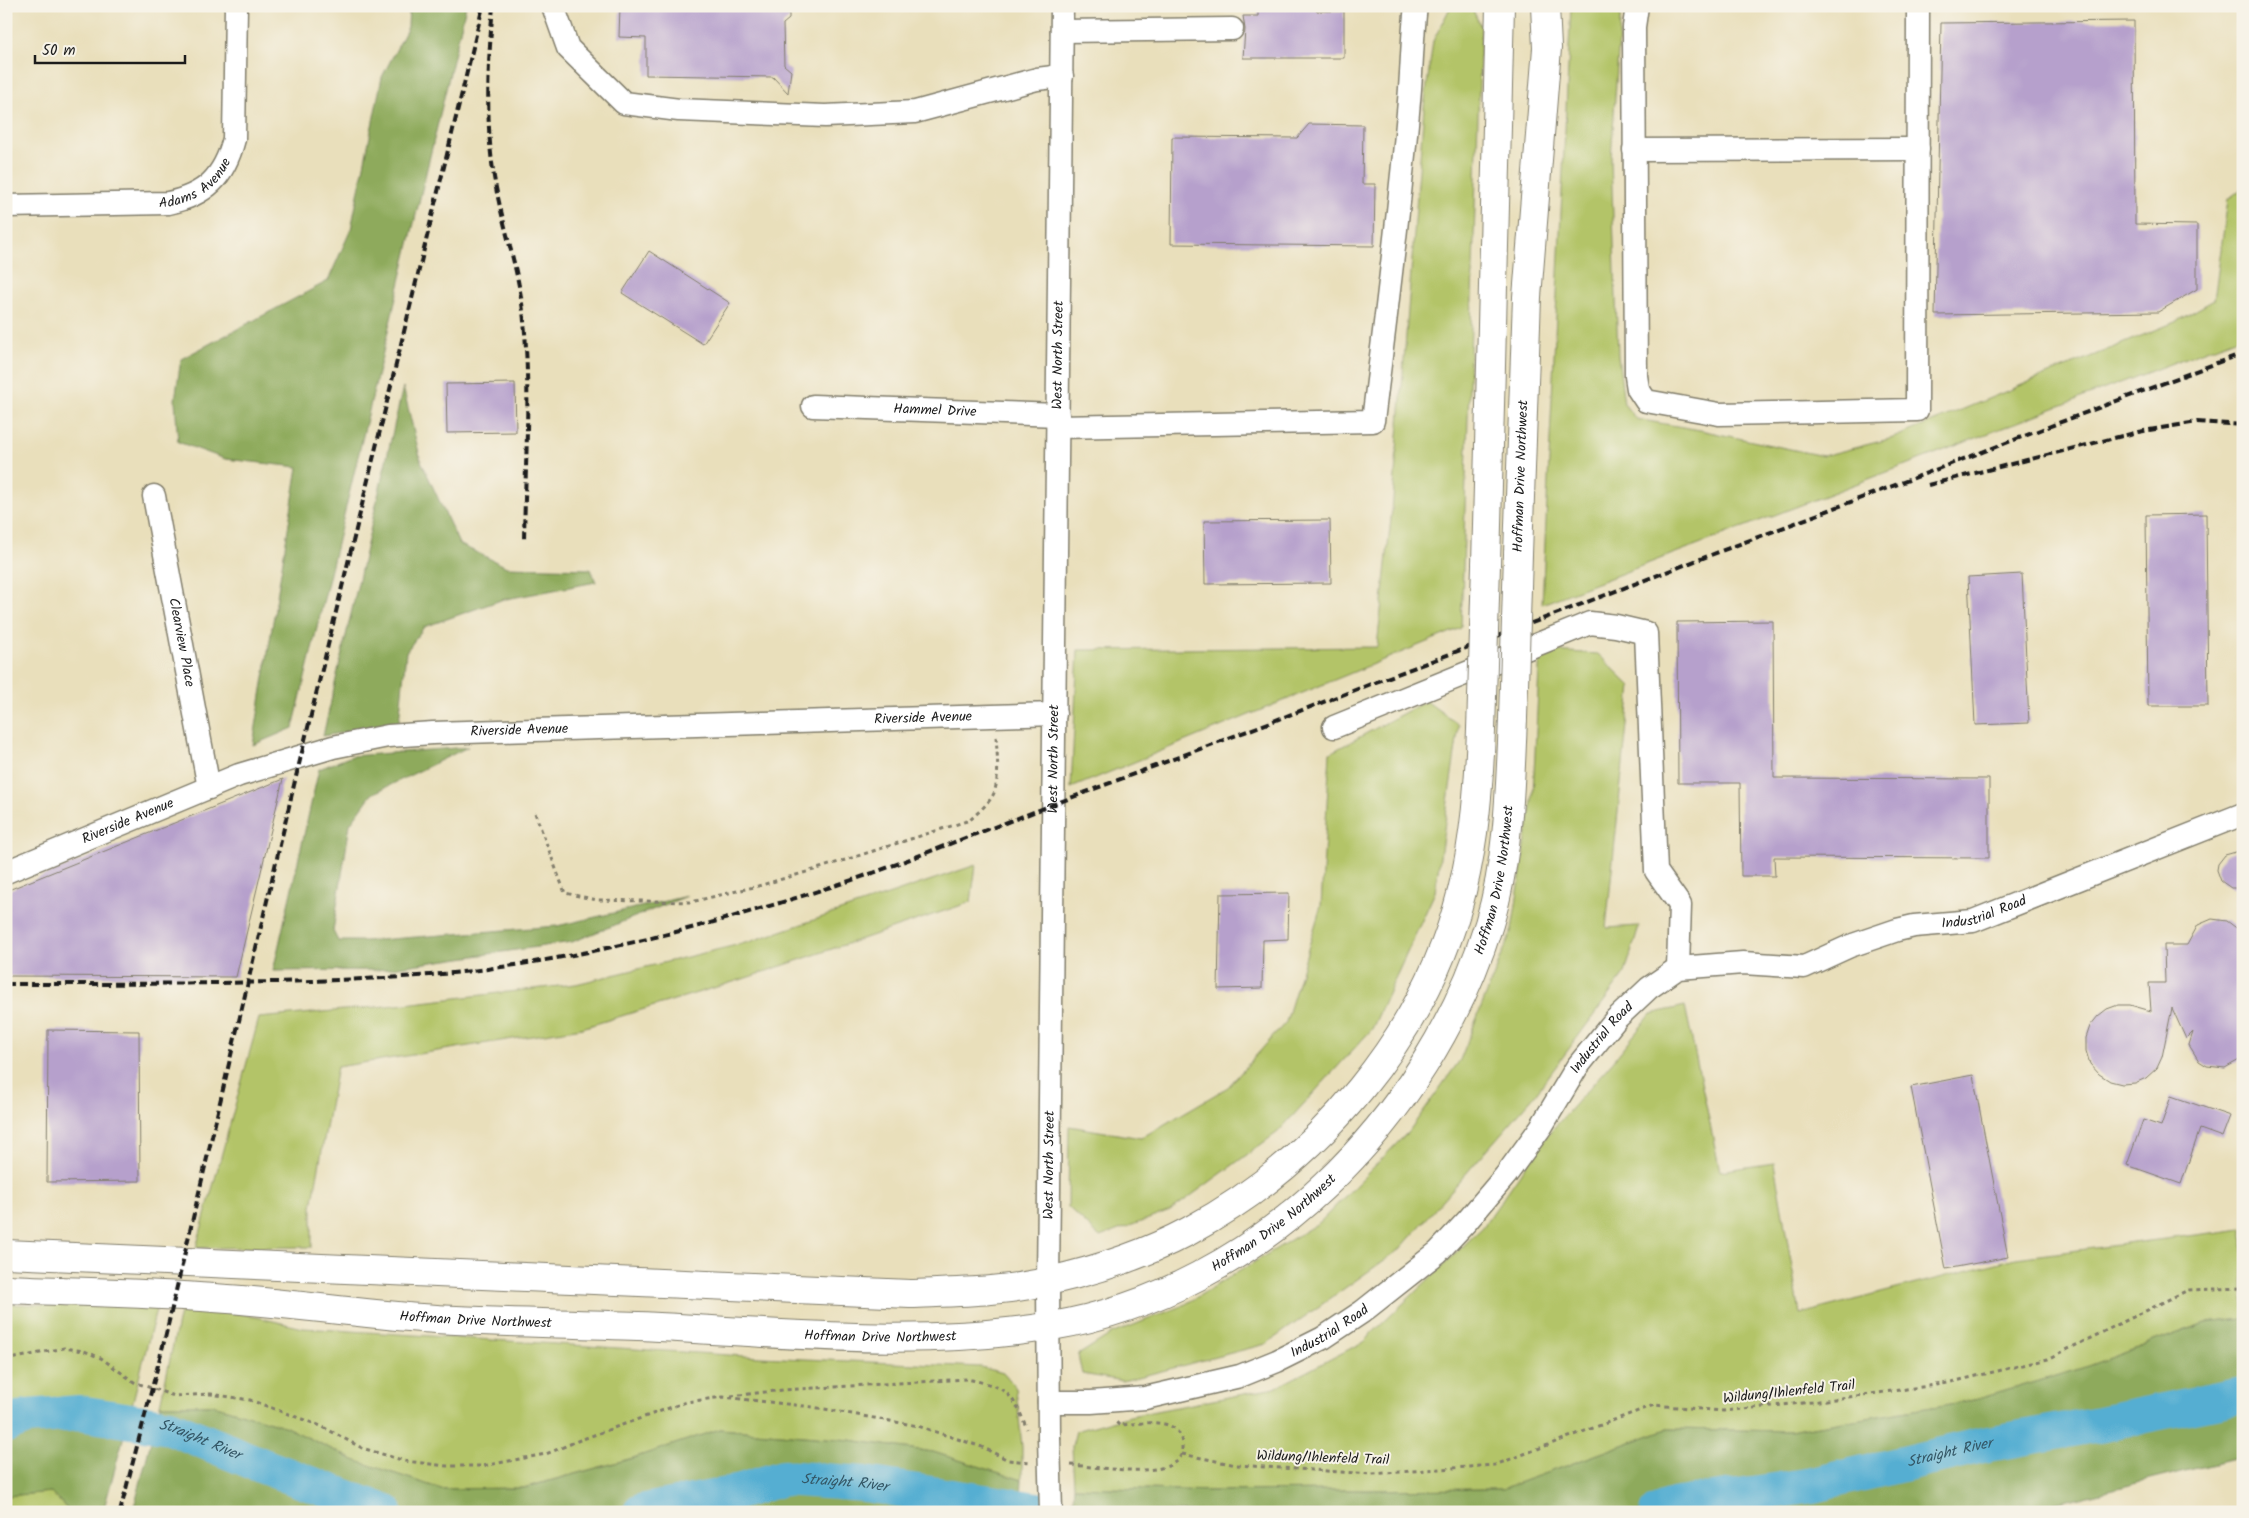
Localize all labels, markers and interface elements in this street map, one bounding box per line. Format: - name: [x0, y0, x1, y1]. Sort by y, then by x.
- scale bar: [35, 32, 185, 64]
- text: 50 m: [42, 39, 76, 63]
- street label: Adams Avenue: [159, 154, 237, 214]
- street label: West North Street: [1047, 300, 1070, 410]
- street label: Hammel Drive: [893, 398, 977, 423]
- street label: Hoffman Drive Northwest: [1507, 399, 1534, 553]
- street label: Clearview Place: [162, 596, 201, 689]
- street label: West North Street: [1042, 704, 1065, 814]
- street label: Riverside Avenue: [874, 706, 973, 731]
- street label: Riverside Avenue: [470, 718, 569, 743]
- street label: Riverside Avenue: [78, 792, 178, 850]
- street label: Hoffman Drive Northwest: [1468, 804, 1520, 958]
- street label: Industrial Road: [1940, 889, 2031, 935]
- street label: Industrial Road: [1564, 996, 1639, 1078]
- street label: West North Street: [1038, 1110, 1061, 1220]
- street label: Hoffman Drive Northwest: [1207, 1168, 1342, 1278]
- street label: Industrial Road: [1286, 1299, 1375, 1364]
- street label: Hoffman Drive Northwest: [399, 1305, 553, 1334]
- street label: Hoffman Drive Northwest: [804, 1324, 958, 1349]
- street label: Wildung/Ihlenfeld Trail: [1722, 1374, 1857, 1410]
- water label: Straight River: [157, 1413, 247, 1469]
- water label: Straight River: [1905, 1431, 1997, 1474]
- street label: Wildung/Ihlenfeld Trail: [1256, 1445, 1390, 1471]
- water label: Straight River: [800, 1467, 893, 1500]

